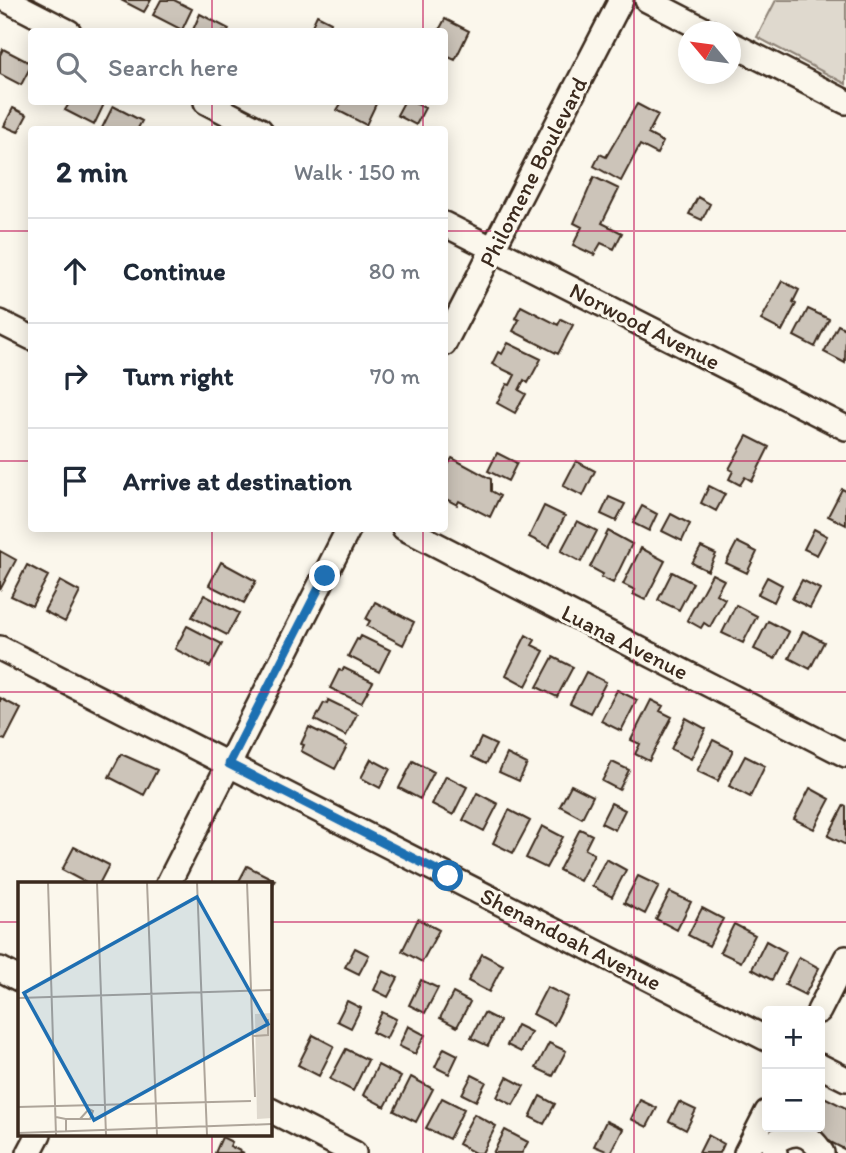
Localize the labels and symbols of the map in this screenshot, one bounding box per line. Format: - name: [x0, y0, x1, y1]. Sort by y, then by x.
- north arrow: [678, 21, 741, 84]
- street label: Philomene Boulevard: [473, 72, 593, 272]
- street label: Norwood Avenue: [565, 276, 725, 376]
- route end: [309, 560, 340, 591]
- street label: Luana Avenue: [557, 598, 693, 686]
- route start: [432, 860, 463, 891]
- street label: Shenandoah Avenue: [476, 881, 666, 997]
- inset map: [18, 882, 271, 1136]

